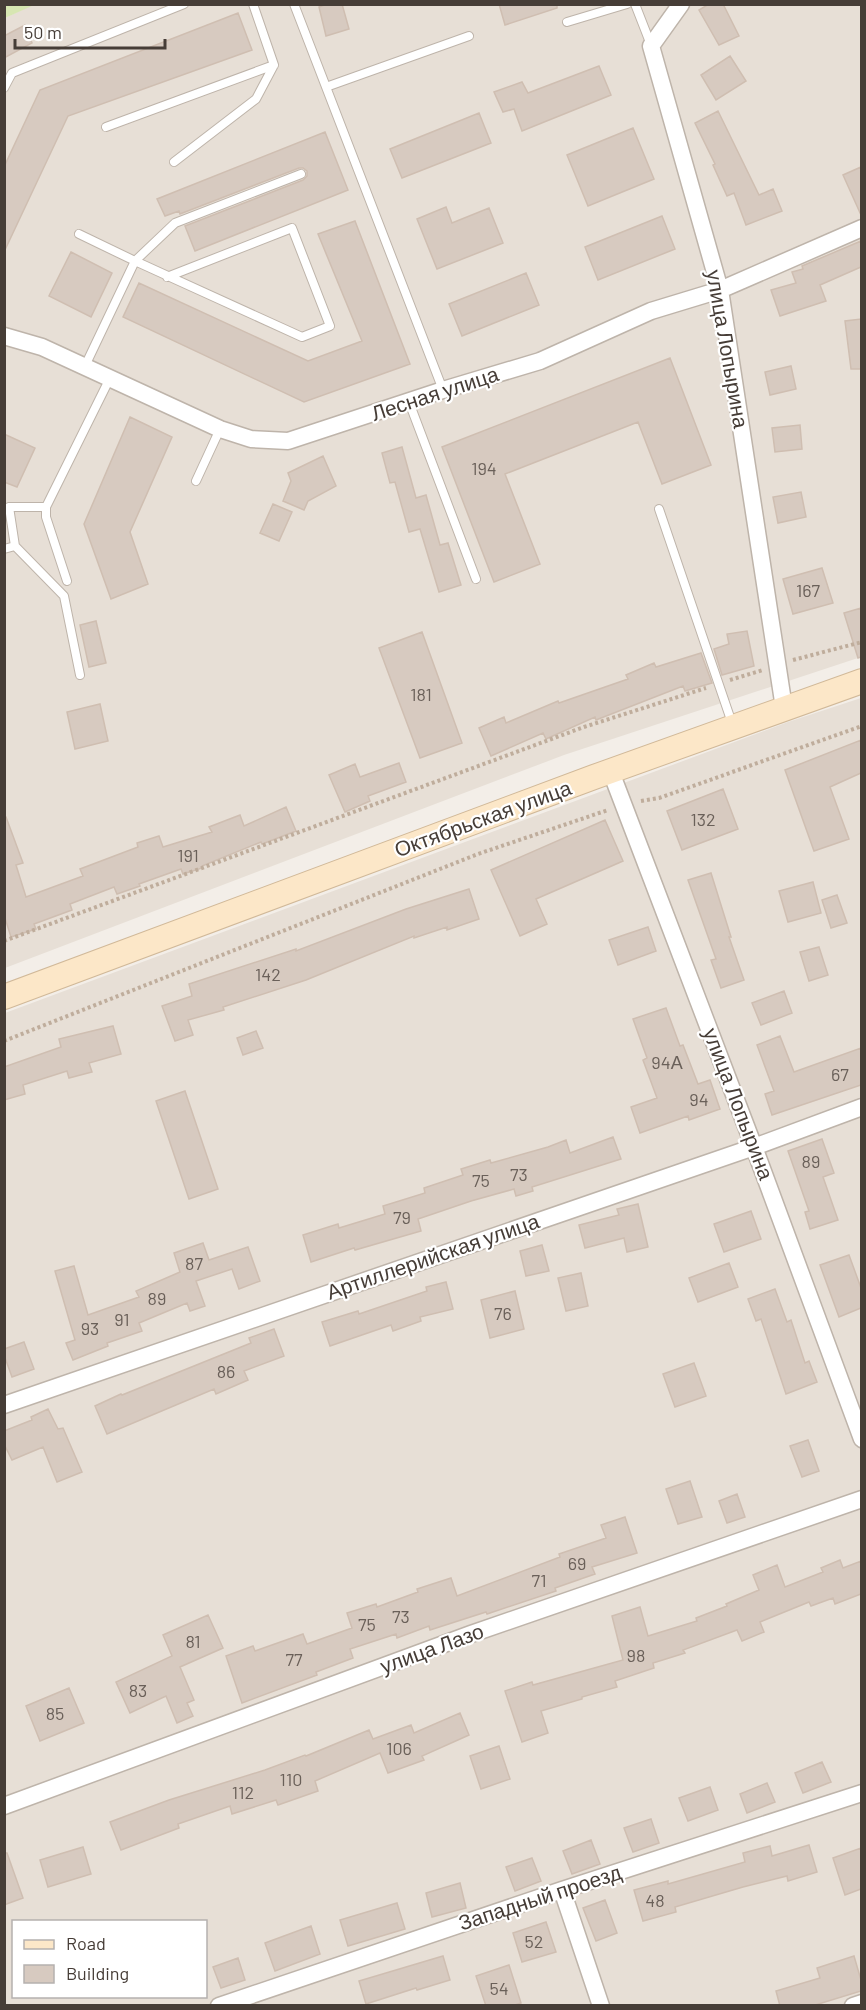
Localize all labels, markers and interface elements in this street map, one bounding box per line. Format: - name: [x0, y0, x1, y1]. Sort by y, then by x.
- scale bar: [15, 12, 165, 50]
- text: 50 m: [24, 21, 62, 43]
- street label: улица Лопырина: [702, 268, 755, 430]
- street label: Лесная улица: [368, 360, 502, 425]
- house number: 194: [471, 457, 497, 479]
- house number: 167: [796, 579, 821, 601]
- house number: 181: [410, 683, 432, 705]
- street label: Октябрьская улица: [391, 774, 575, 861]
- house number: 132: [690, 808, 716, 830]
- house number: 191: [177, 844, 199, 866]
- house number: 142: [255, 963, 281, 985]
- street label: улица Лопырина: [699, 1024, 780, 1183]
- house number: 94А: [651, 1051, 683, 1073]
- house number: 67: [831, 1063, 849, 1085]
- house number: 94: [689, 1088, 709, 1110]
- house number: 89: [802, 1150, 820, 1172]
- house number: 73: [510, 1163, 528, 1185]
- house number: 75: [472, 1169, 490, 1191]
- house number: 79: [393, 1206, 411, 1228]
- street label: Артиллерийская улица: [323, 1207, 542, 1304]
- house number: 87: [185, 1252, 203, 1274]
- house number: 89: [148, 1287, 166, 1309]
- house number: 76: [494, 1302, 512, 1324]
- house number: 91: [114, 1308, 130, 1330]
- house number: 93: [81, 1317, 99, 1339]
- house number: 86: [217, 1360, 235, 1382]
- house number: 69: [568, 1552, 586, 1574]
- house number: 71: [532, 1569, 546, 1591]
- house number: 73: [392, 1605, 410, 1627]
- house number: 75: [358, 1613, 376, 1635]
- street label: улица Лазо: [376, 1617, 487, 1678]
- house number: 81: [185, 1630, 201, 1652]
- house number: 98: [627, 1644, 645, 1666]
- house number: 77: [285, 1648, 303, 1670]
- house number: 83: [129, 1679, 147, 1701]
- house number: 85: [46, 1702, 64, 1724]
- house number: 106: [386, 1737, 412, 1759]
- house number: 110: [280, 1768, 302, 1790]
- house number: 112: [232, 1781, 254, 1803]
- street label: Западный проезд: [455, 1858, 624, 1935]
- house number: 48: [645, 1889, 665, 1911]
- legend: [12, 1920, 207, 1998]
- house number: 52: [525, 1930, 543, 1952]
- text: Road: [66, 1932, 106, 1954]
- text: Building: [66, 1962, 129, 1984]
- house number: 54: [489, 1977, 509, 1999]

